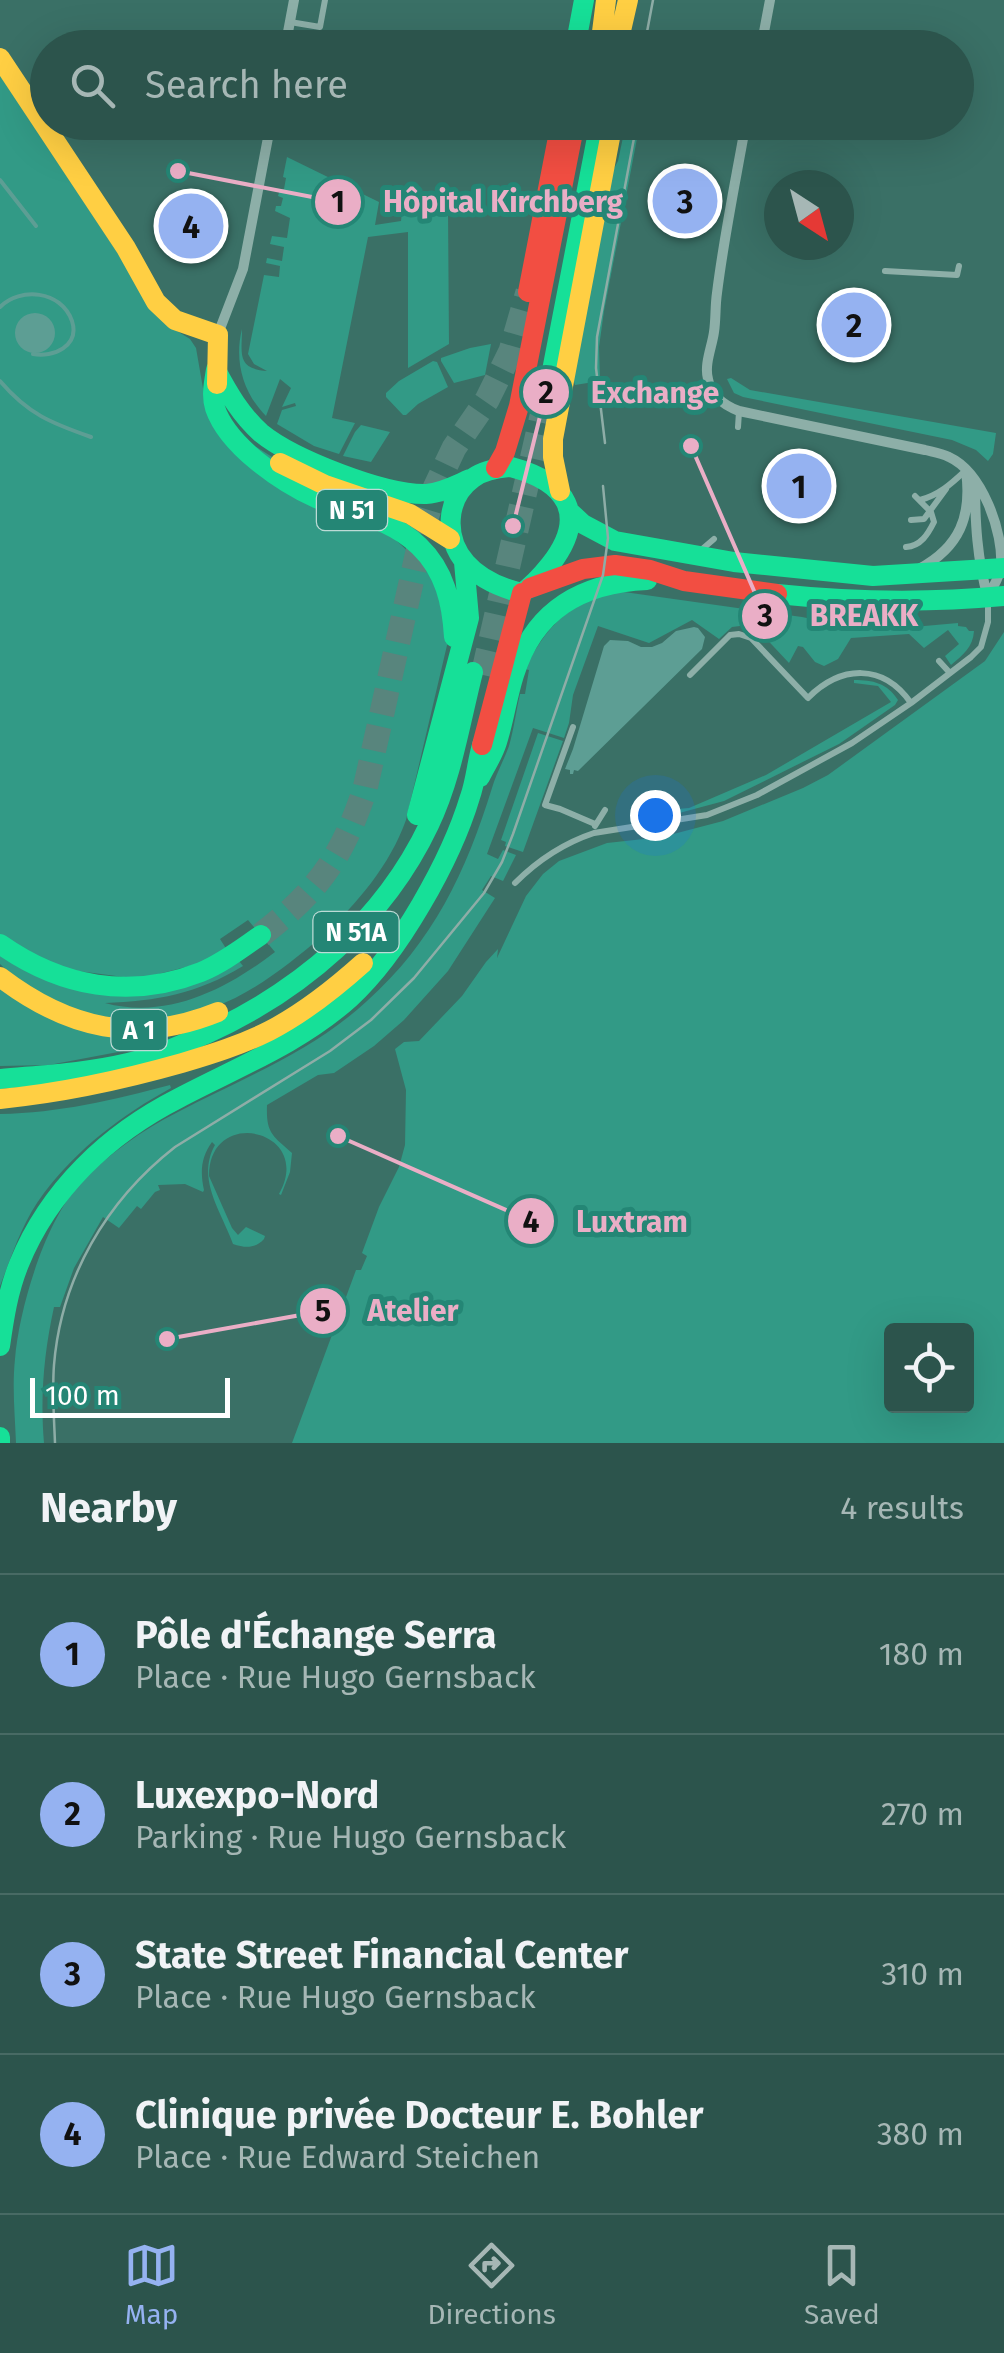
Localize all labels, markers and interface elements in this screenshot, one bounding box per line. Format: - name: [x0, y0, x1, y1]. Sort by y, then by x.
- search box: [30, 30, 974, 140]
- icon: search: [65, 58, 120, 113]
- text: Search here: [145, 62, 348, 108]
- pin: 3: [652, 164, 718, 238]
- north arrow: [764, 170, 854, 260]
- callout: Hôpital Kirchberg: [313, 172, 643, 232]
- text: 1: [331, 184, 345, 220]
- text: Hôpital Kirchberg: [383, 184, 624, 220]
- pin: 4: [158, 188, 224, 264]
- pin: 2: [822, 288, 886, 362]
- callout: Exchange: [521, 362, 740, 422]
- text: 2: [538, 375, 554, 411]
- text: Exchange: [591, 375, 719, 411]
- pin: 1: [766, 448, 832, 524]
- road number: N 51: [317, 490, 387, 530]
- callout: BREAKK: [740, 586, 939, 646]
- text: 3: [756, 598, 773, 634]
- text: BREAKK: [810, 598, 919, 634]
- your location: [630, 790, 681, 841]
- road number: N 51A: [314, 912, 398, 952]
- road number: A 1: [112, 1010, 166, 1050]
- callout: Luxtram: [506, 1191, 708, 1251]
- text: 4: [523, 1204, 540, 1240]
- text: Luxtram: [576, 1204, 688, 1240]
- callout: Atelier: [298, 1281, 479, 1341]
- text: 5: [315, 1293, 331, 1329]
- text: Atelier: [366, 1293, 460, 1329]
- map controls: [884, 1323, 974, 1413]
- button: locate: [884, 1323, 974, 1413]
- scale bar: [30, 1373, 230, 1418]
- text: 100 m: [45, 1379, 120, 1412]
- text: Nearby: [40, 1483, 177, 1533]
- text: 4 results: [840, 1489, 964, 1527]
- text: Pôle d'Échange Serra: [135, 1612, 497, 1658]
- text: 1: [65, 1635, 80, 1673]
- text: 180 m: [879, 1635, 964, 1673]
- text: Place · Rue Hugo Gernsback: [135, 1658, 536, 1696]
- text: Luxexpo-Nord: [135, 1772, 379, 1818]
- text: 2: [64, 1795, 81, 1833]
- text: 270 m: [881, 1795, 964, 1833]
- text: Parking · Rue Hugo Gernsback: [135, 1818, 566, 1856]
- text: State Street Financial Center: [135, 1932, 629, 1978]
- text: 3: [64, 1955, 81, 1993]
- text: 310 m: [881, 1955, 964, 1993]
- text: Place · Rue Hugo Gernsback: [135, 1978, 536, 2016]
- text: Clinique privée Docteur E. Bohler: [135, 2092, 703, 2138]
- text: 4: [63, 2115, 82, 2153]
- text: 380 m: [877, 2115, 964, 2153]
- text: Place · Rue Edward Steichen: [135, 2138, 540, 2176]
- tab: Map: [124, 2238, 179, 2331]
- tab: Directions: [427, 2238, 556, 2331]
- tab: Saved: [804, 2238, 880, 2331]

